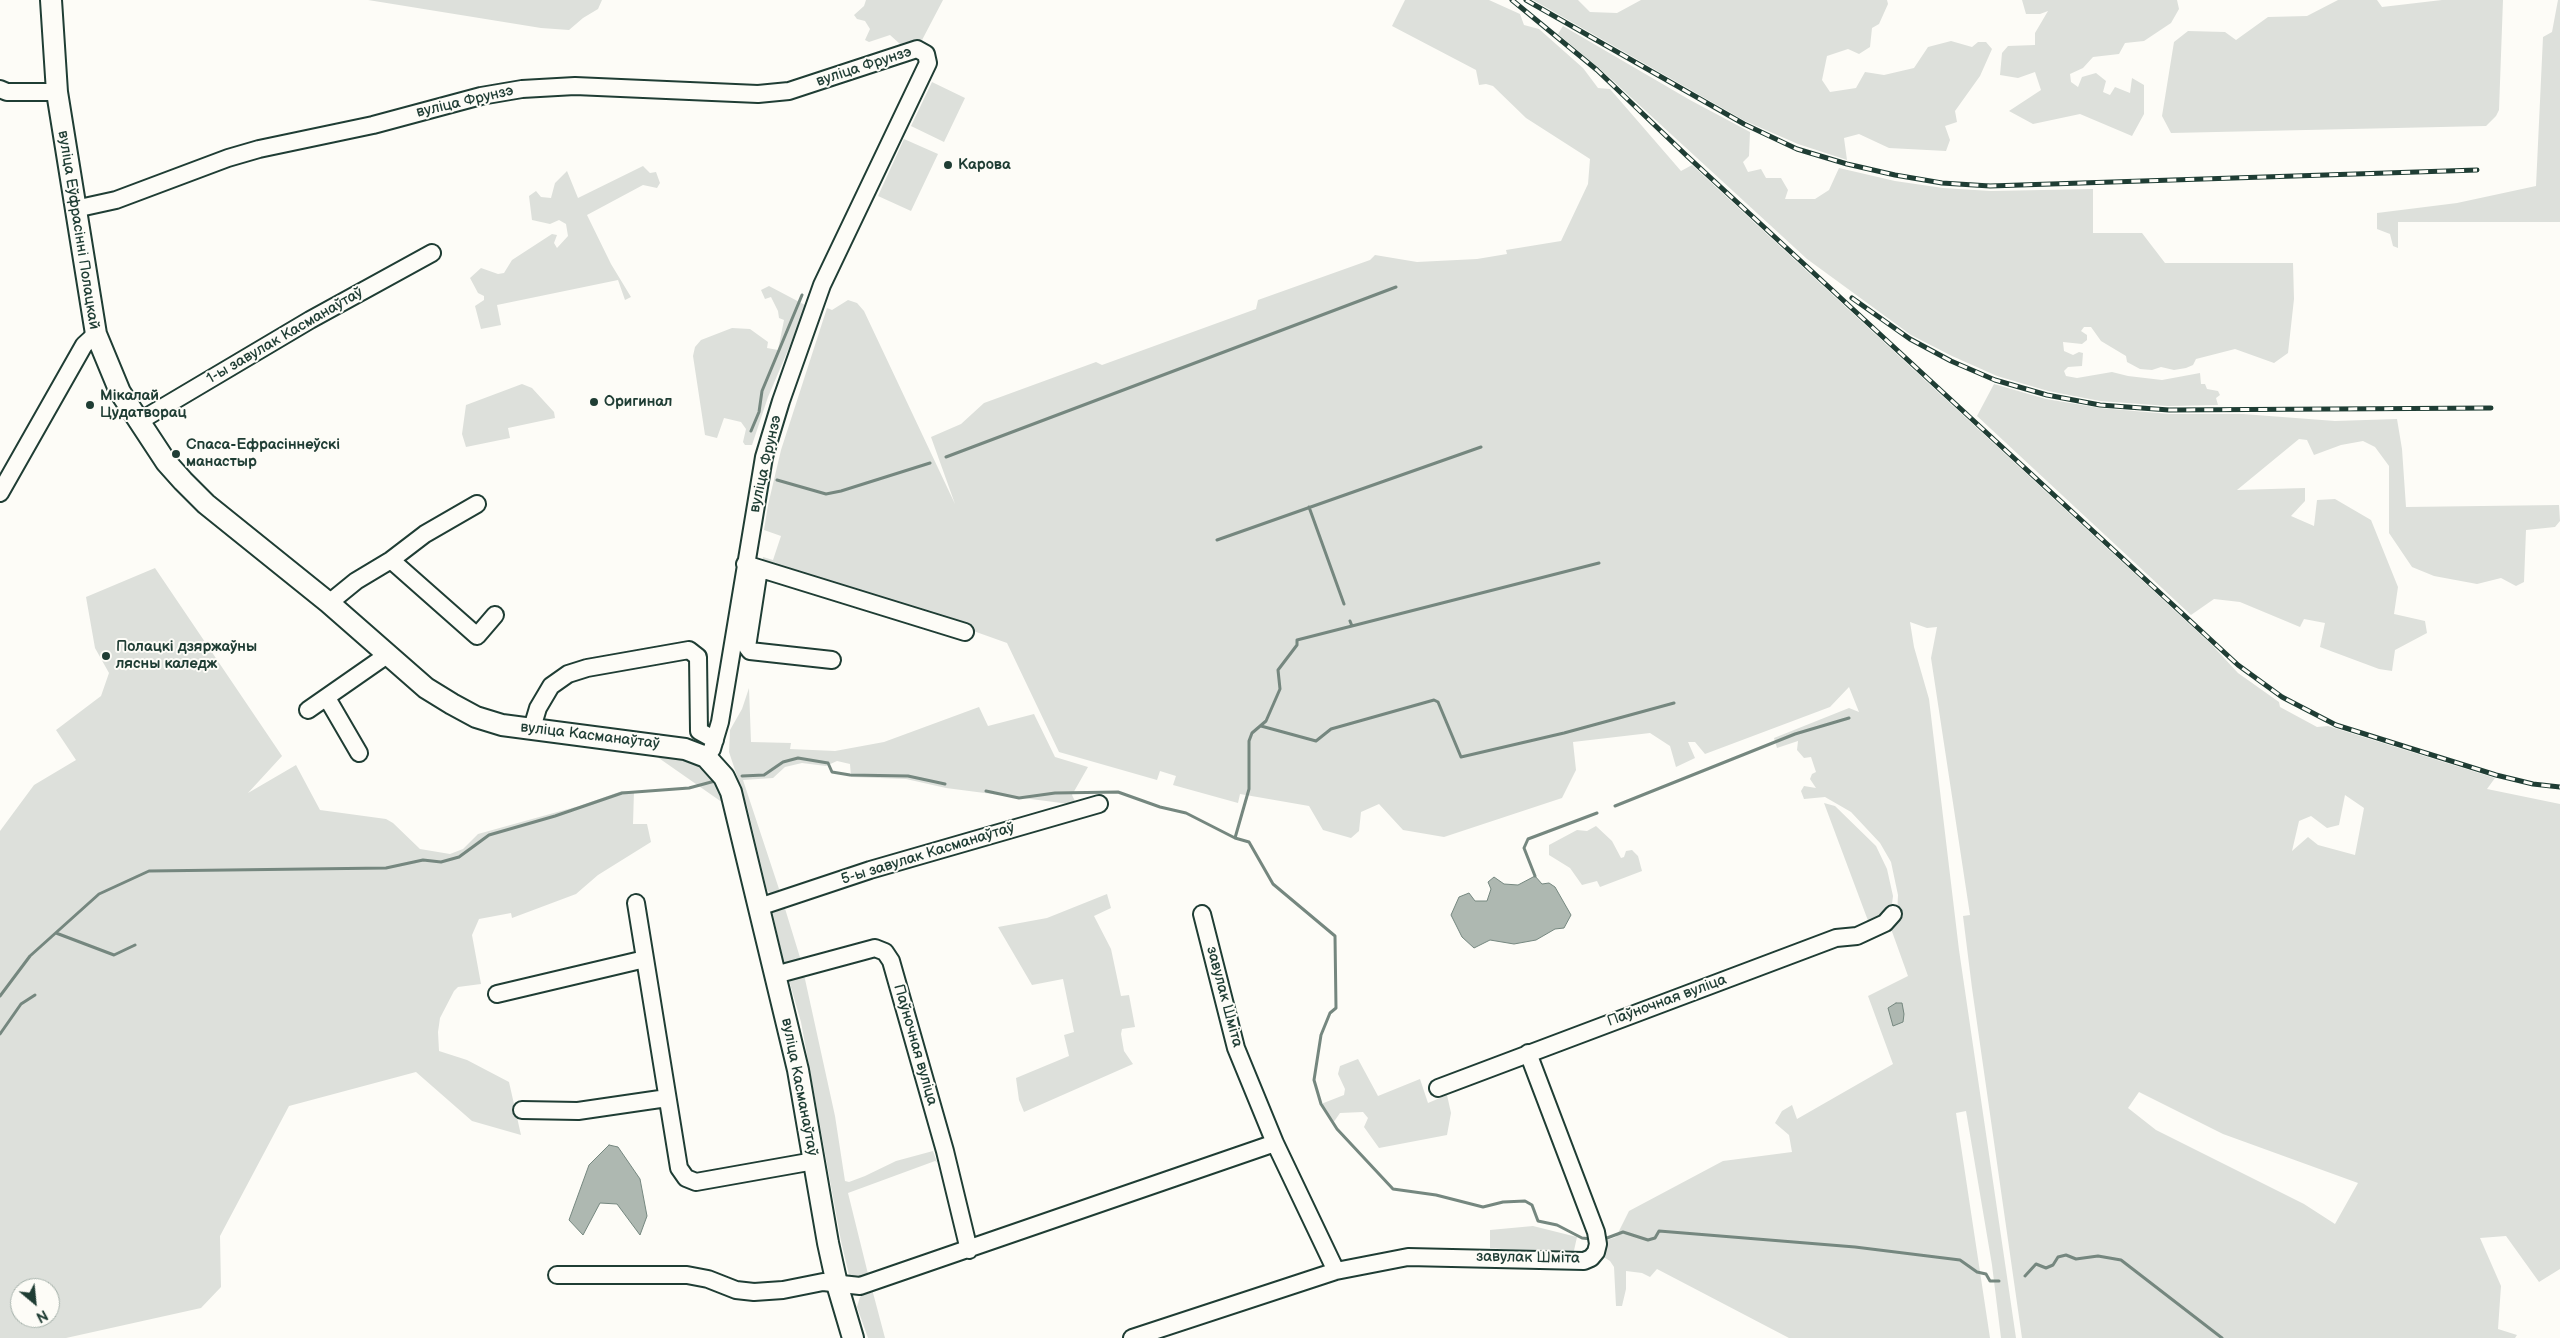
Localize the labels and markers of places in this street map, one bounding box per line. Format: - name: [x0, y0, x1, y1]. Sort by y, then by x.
- place label: Карова: [958, 156, 1011, 174]
- marker: Карова: [942, 159, 954, 171]
- place label: Мікалай Цудатворац: [100, 387, 187, 422]
- place label: Оригинал: [604, 393, 672, 411]
- marker: Оригинал: [588, 396, 600, 408]
- marker: Мікалай Цудатворац: [84, 399, 96, 411]
- place label: Спаса-Ефрасіннеўскі манастыр: [186, 436, 340, 471]
- marker: Спаса-Ефрасіннеўскі манастыр: [170, 448, 182, 460]
- place label: Полацкі дзяржаўны лясны каледж: [116, 638, 257, 673]
- marker: Полацкі дзяржаўны лясны каледж: [100, 650, 112, 662]

